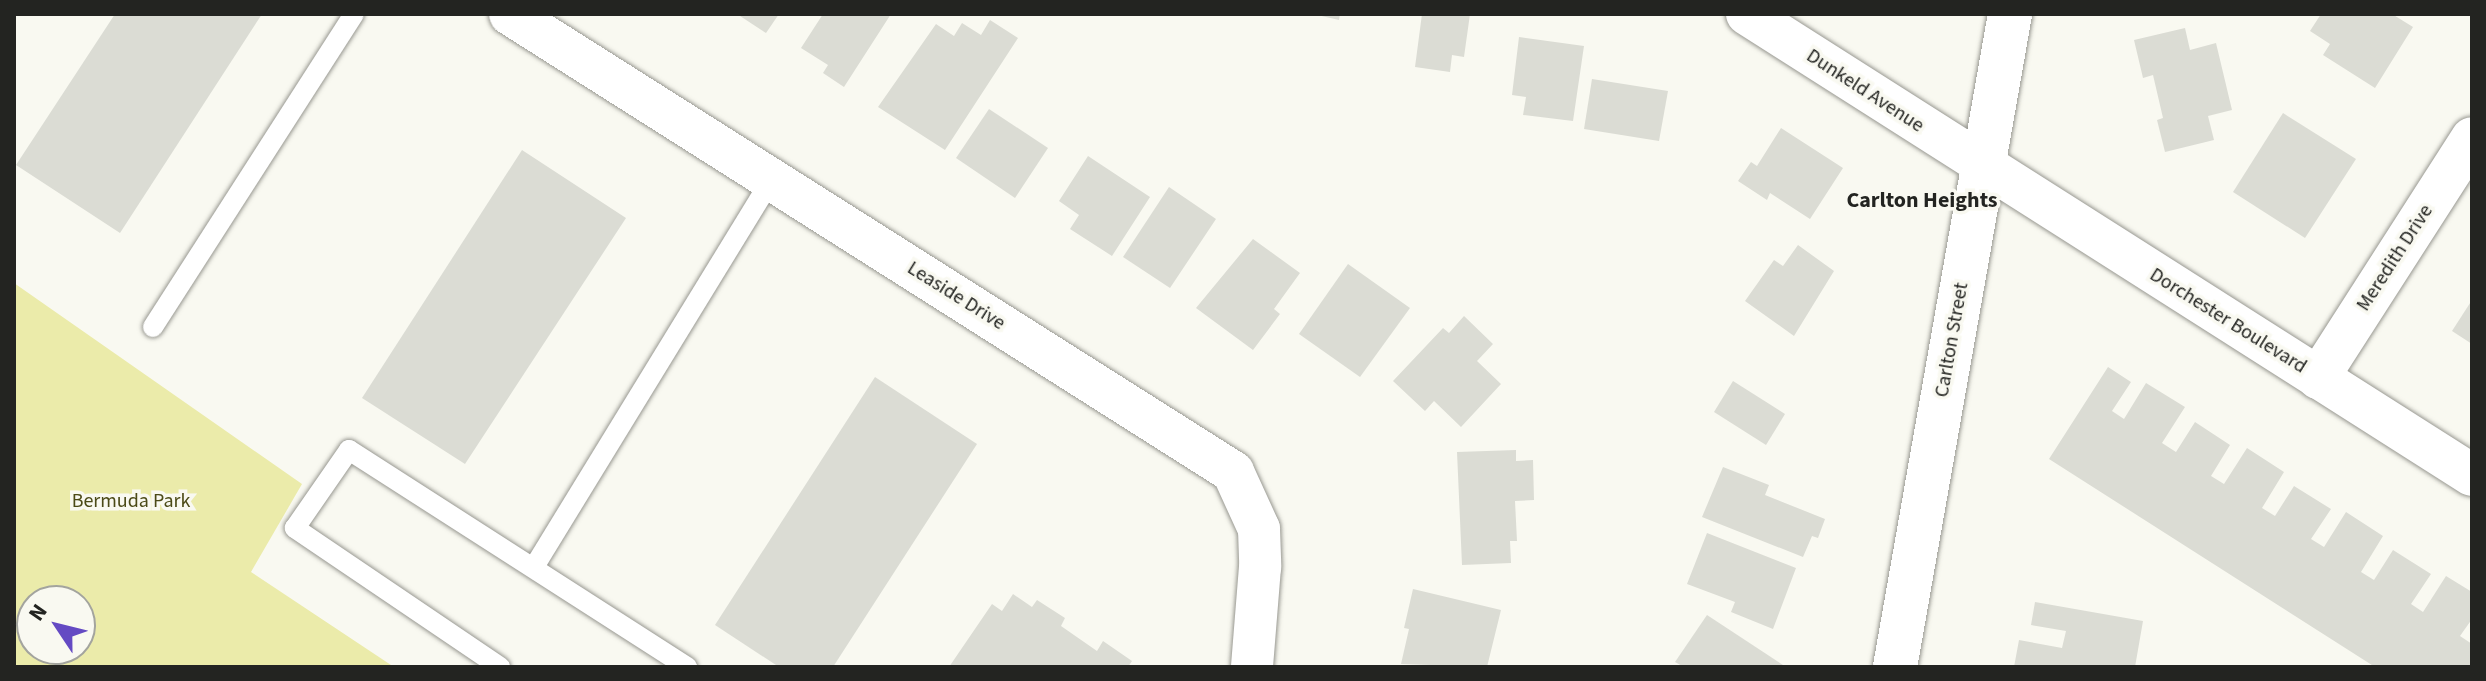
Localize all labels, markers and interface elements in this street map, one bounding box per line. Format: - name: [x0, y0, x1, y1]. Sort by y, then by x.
- street label: Dunkeld Avenue: [1802, 44, 1928, 138]
- district label: Carlton Heights: [1846, 188, 1998, 214]
- street label: Meredith Drive: [2352, 200, 2438, 316]
- street label: Leaside Drive: [903, 256, 1009, 336]
- street label: Dorchester Boulevard: [2145, 263, 2311, 379]
- street label: Carlton Street: [1930, 281, 1974, 399]
- park label: Bermuda Park: [72, 489, 190, 513]
- north arrow: [16, 585, 96, 665]
- text: N: [21, 597, 55, 628]

